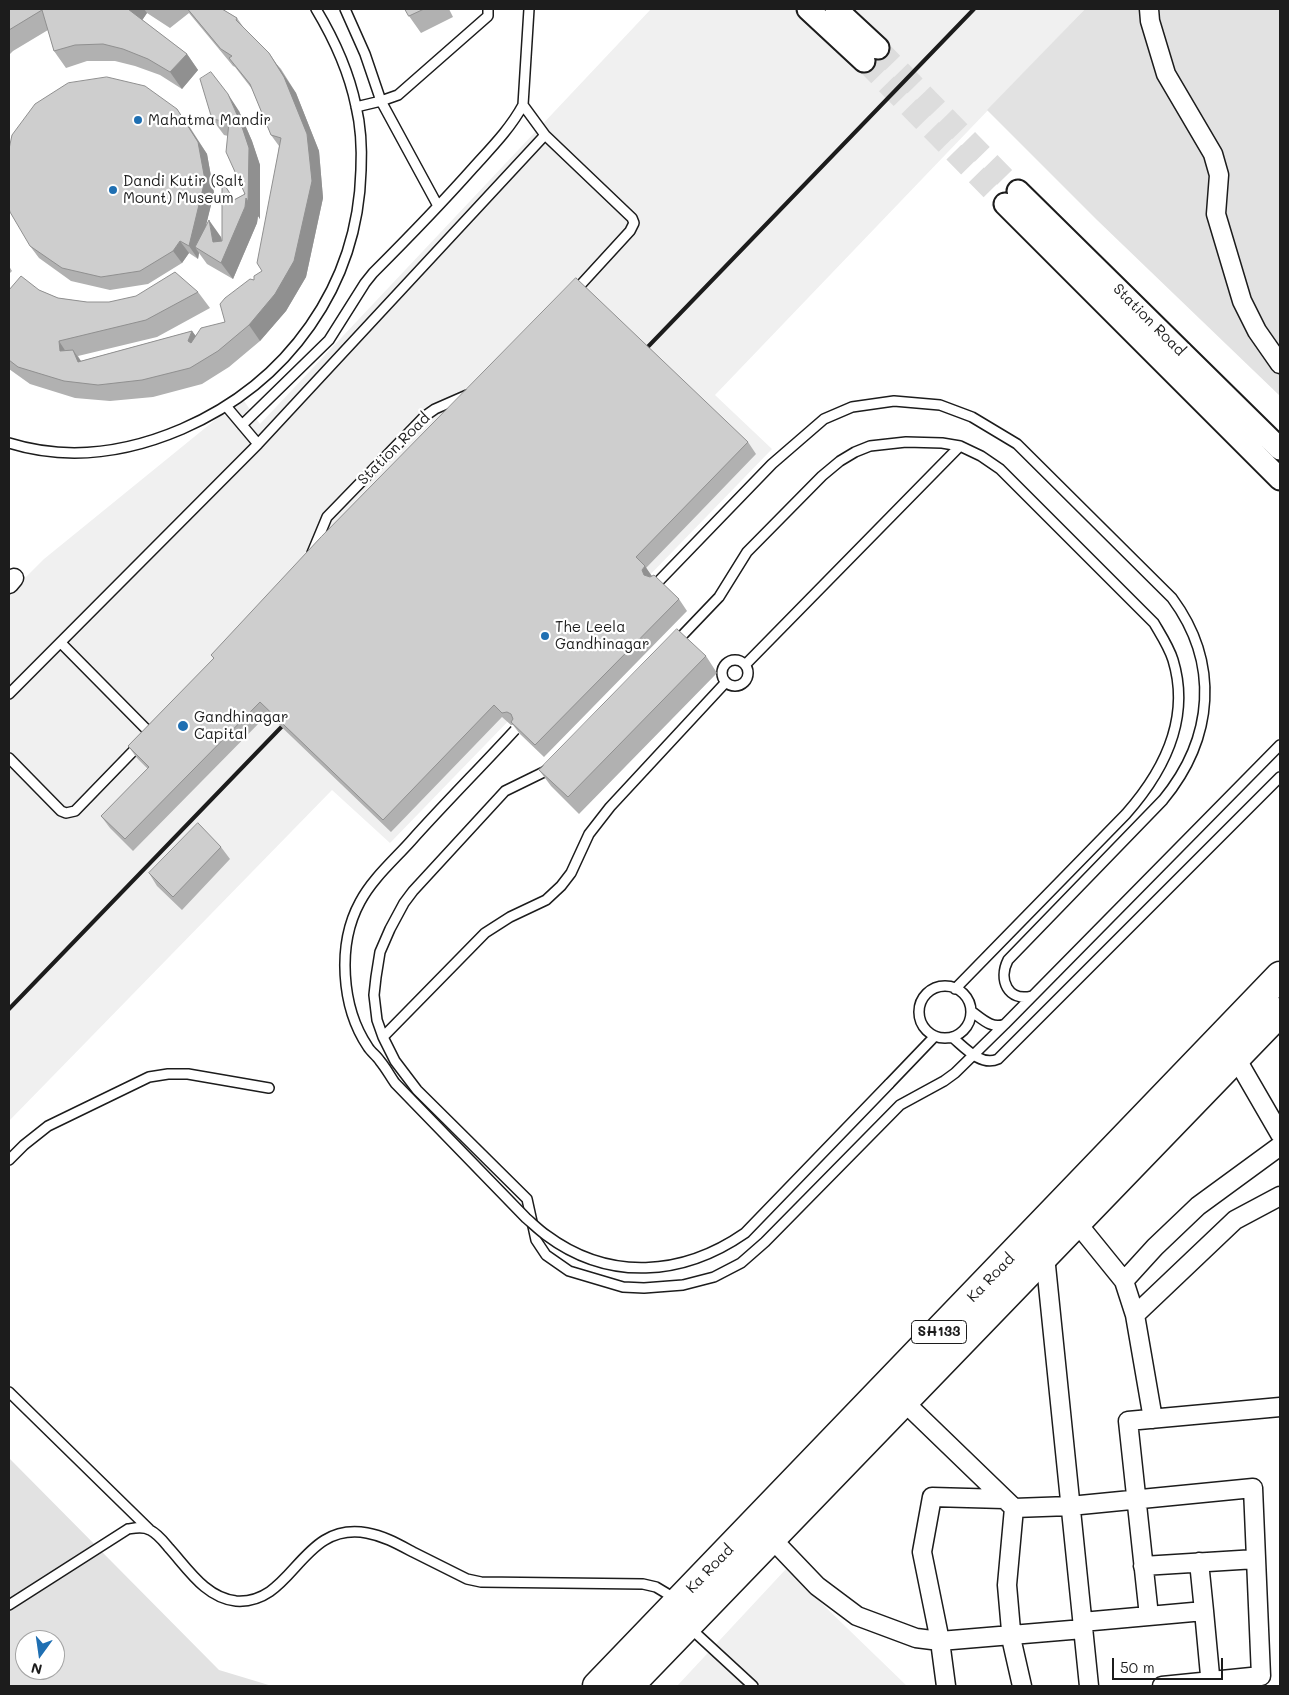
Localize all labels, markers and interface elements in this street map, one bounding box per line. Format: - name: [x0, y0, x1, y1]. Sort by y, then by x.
- place label: Mahatma Mandir: [148, 111, 271, 129]
- marker: Mahatma Mandir: [132, 114, 144, 126]
- place label: Dandi Kutir (Salt Mount) Museum: [123, 172, 244, 207]
- marker: Dandi Kutir (Salt Mount) Museum: [107, 184, 119, 196]
- street label: Station Road: [1109, 280, 1189, 360]
- street label: Station Road: [354, 409, 434, 489]
- place label: The Leela Gandhinagar: [555, 618, 650, 653]
- marker: The Leela Gandhinagar: [539, 630, 551, 642]
- place label: Gandhinagar Capital: [194, 708, 289, 743]
- marker: Gandhinagar Capital: [176, 719, 190, 733]
- street label: Ka Road: [963, 1250, 1019, 1306]
- road number: SH133: [912, 1320, 966, 1344]
- street label: Ka Road: [682, 1541, 738, 1597]
- north arrow: [15, 1630, 65, 1680]
- scale bar: [1114, 1648, 1225, 1680]
- text: 50 m: [1120, 1657, 1155, 1677]
- text: N: [29, 1659, 44, 1680]

